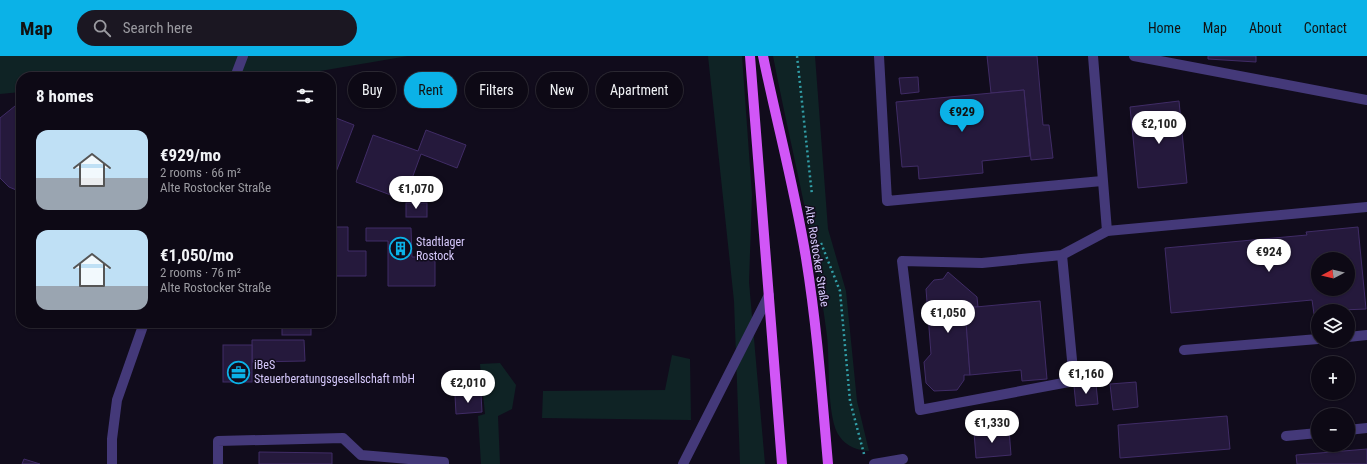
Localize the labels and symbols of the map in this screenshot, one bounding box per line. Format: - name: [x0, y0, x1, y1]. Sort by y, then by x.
- pin: €929: [938, 99, 986, 133]
- pin: €2,100: [1126, 111, 1192, 145]
- pin: €1,070: [383, 176, 449, 210]
- street label: Alte Rostocker Straße: [802, 204, 832, 308]
- place label: Stadtlager Rostock: [416, 235, 465, 263]
- building icon: Stadtlager Rostock: [387, 236, 413, 262]
- pin: €924: [1245, 239, 1293, 273]
- north arrow: [1311, 252, 1355, 296]
- pin: €1,050: [915, 300, 981, 334]
- place label: iBeS Steuerberatungsgesellschaft mbH: [254, 358, 415, 386]
- office icon: iBeS Steuerberatungsgesellschaft mbH: [225, 359, 251, 385]
- pin: €1,160: [1053, 361, 1119, 395]
- pin: €2,010: [435, 370, 501, 404]
- pin: €1,330: [959, 410, 1025, 444]

